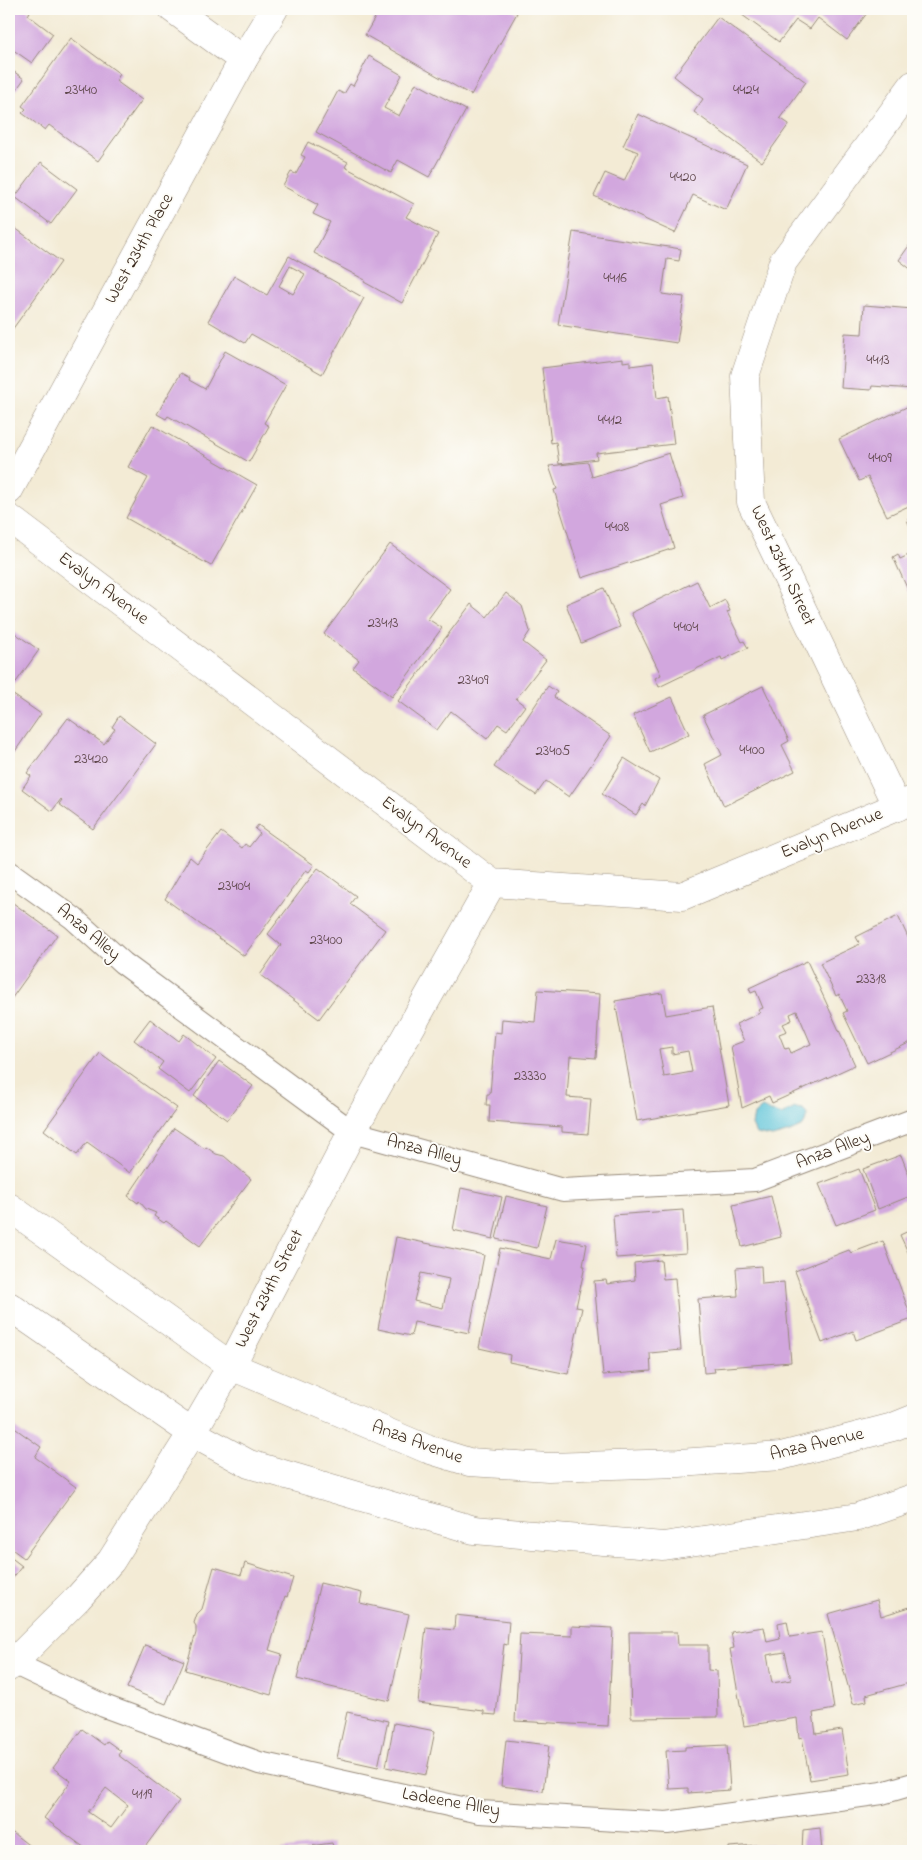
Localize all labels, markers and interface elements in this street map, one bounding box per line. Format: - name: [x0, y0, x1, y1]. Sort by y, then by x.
- house number: 23440: [65, 79, 98, 101]
- house number: 4424: [733, 79, 759, 101]
- house number: 4420: [670, 166, 697, 188]
- street label: West 234th Place: [99, 188, 182, 309]
- house number: 4416: [603, 267, 627, 289]
- house number: 4413: [866, 349, 890, 371]
- house number: 4412: [598, 409, 623, 431]
- house number: 4409: [868, 447, 892, 469]
- street label: West 234th Street: [743, 502, 821, 630]
- house number: 4408: [605, 516, 630, 538]
- street label: Evalyn Avenue: [52, 546, 155, 632]
- house number: 23413: [368, 612, 398, 634]
- house number: 4404: [673, 616, 699, 638]
- house number: 23409: [458, 669, 489, 691]
- house number: 4400: [739, 739, 765, 761]
- house number: 23405: [536, 740, 571, 762]
- house number: 23420: [74, 748, 108, 770]
- street label: Evalyn Avenue: [375, 790, 478, 876]
- street label: Evalyn Avenue: [777, 801, 888, 866]
- house number: 23404: [218, 875, 250, 897]
- street label: Anza Alley: [50, 898, 126, 968]
- house number: 23400: [310, 929, 343, 951]
- house number: 23318: [856, 968, 886, 990]
- house number: 23330: [514, 1065, 547, 1087]
- street label: Anza Alley: [792, 1125, 874, 1177]
- street label: Anza Alley: [383, 1128, 465, 1174]
- street label: West 234th Street: [229, 1225, 311, 1353]
- street label: Anza Avenue: [368, 1414, 467, 1472]
- street label: Anza Avenue: [768, 1421, 867, 1468]
- street label: Ladeene Alley: [400, 1782, 502, 1824]
- house number: 4119: [132, 1783, 153, 1805]

